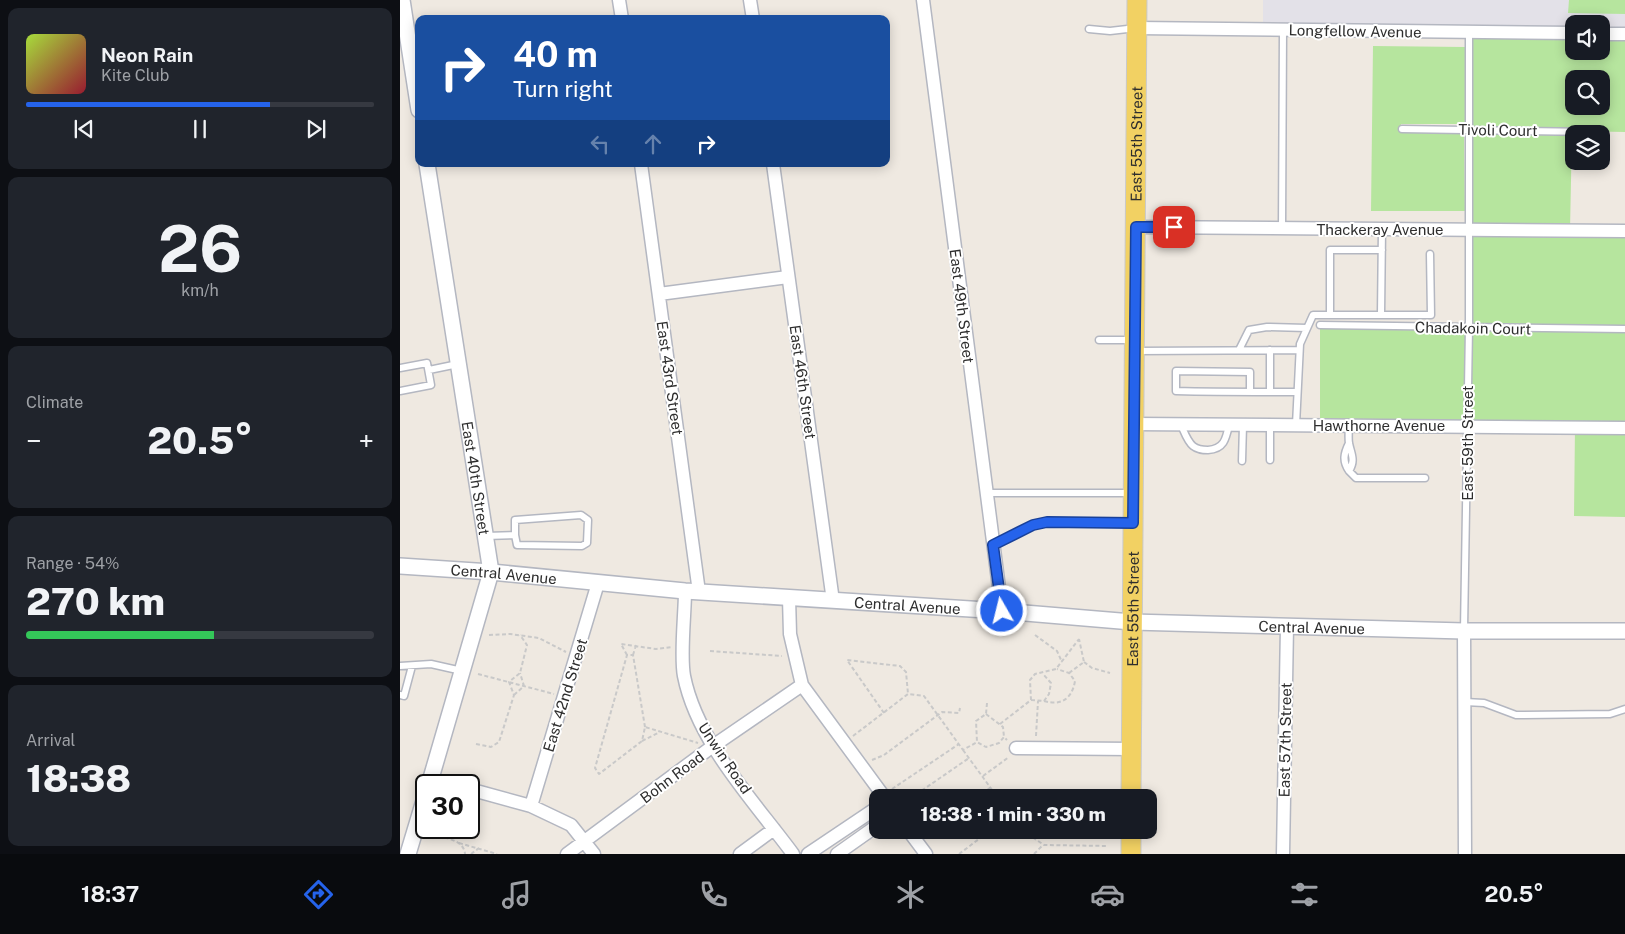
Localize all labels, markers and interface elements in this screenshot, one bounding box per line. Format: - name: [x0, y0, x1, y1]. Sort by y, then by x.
- map controls: [1565, 15, 1610, 170]
- button: sound: [1565, 15, 1610, 60]
- street label: Longfellow Avenue: [1288, 21, 1422, 41]
- text: 40 m: [513, 34, 598, 75]
- icon: right: [430, 35, 495, 100]
- text: Neon Rain: [101, 44, 193, 66]
- text: Kite Club: [101, 66, 169, 85]
- button: search: [1565, 70, 1610, 115]
- text: Turn right: [513, 76, 613, 102]
- street label: East 55th Street: [1127, 86, 1145, 202]
- icon: previous: [70, 115, 98, 143]
- icon: pause: [186, 115, 214, 143]
- icon: next: [302, 115, 330, 143]
- street label: Tivoli Court: [1458, 121, 1538, 139]
- button: layers: [1565, 125, 1610, 170]
- icon: left: [586, 130, 614, 158]
- icon: ahead: [639, 130, 667, 158]
- icon: right: [692, 130, 720, 158]
- pin: [1153, 206, 1195, 248]
- text: 26: [158, 210, 242, 287]
- icon: arrive: [1160, 213, 1188, 241]
- street label: Thackeray Avenue: [1316, 221, 1444, 238]
- street label: East 49th Street: [947, 248, 977, 364]
- text: km/h: [181, 281, 219, 300]
- street label: Chadakoin Court: [1415, 318, 1531, 338]
- street label: East 43rd Street: [654, 320, 686, 436]
- street label: East 46th Street: [787, 324, 819, 440]
- street label: East 59th Street: [1459, 385, 1476, 501]
- text: Climate: [26, 393, 83, 412]
- street label: Hawthorne Avenue: [1313, 417, 1445, 434]
- text: 20.5°: [147, 418, 253, 463]
- street label: East 40th Street: [459, 420, 494, 536]
- text: −: [26, 424, 42, 457]
- text: +: [358, 424, 374, 457]
- street label: East 55th Street: [1123, 551, 1141, 667]
- text: Range · 54%: [26, 554, 120, 573]
- street label: Central Avenue: [450, 561, 558, 587]
- text: 270 km: [26, 579, 165, 624]
- position arrow: [975, 584, 1027, 636]
- street label: Central Avenue: [854, 593, 961, 617]
- street label: Central Avenue: [1258, 617, 1365, 637]
- street label: East 42nd Street: [540, 636, 590, 754]
- street label: East 57th Street: [1275, 682, 1295, 798]
- street label: Unwin Road: [695, 719, 755, 797]
- text: Arrival: [26, 731, 75, 750]
- street label: Bohn Road: [637, 748, 707, 806]
- text: 18:38: [26, 756, 131, 801]
- speed limit sign: 30: [415, 774, 480, 839]
- text: 18:38 · 1 min · 330 m: [920, 803, 1106, 825]
- icon: directions: [301, 877, 336, 912]
- icon: music: [499, 877, 534, 912]
- icon: phone: [696, 877, 731, 912]
- icon: climate: [893, 877, 928, 912]
- icon: car: [1090, 877, 1125, 912]
- icon: filters: [1287, 877, 1322, 912]
- text: 18:37: [81, 881, 139, 907]
- text: 20.5°: [1484, 881, 1544, 907]

